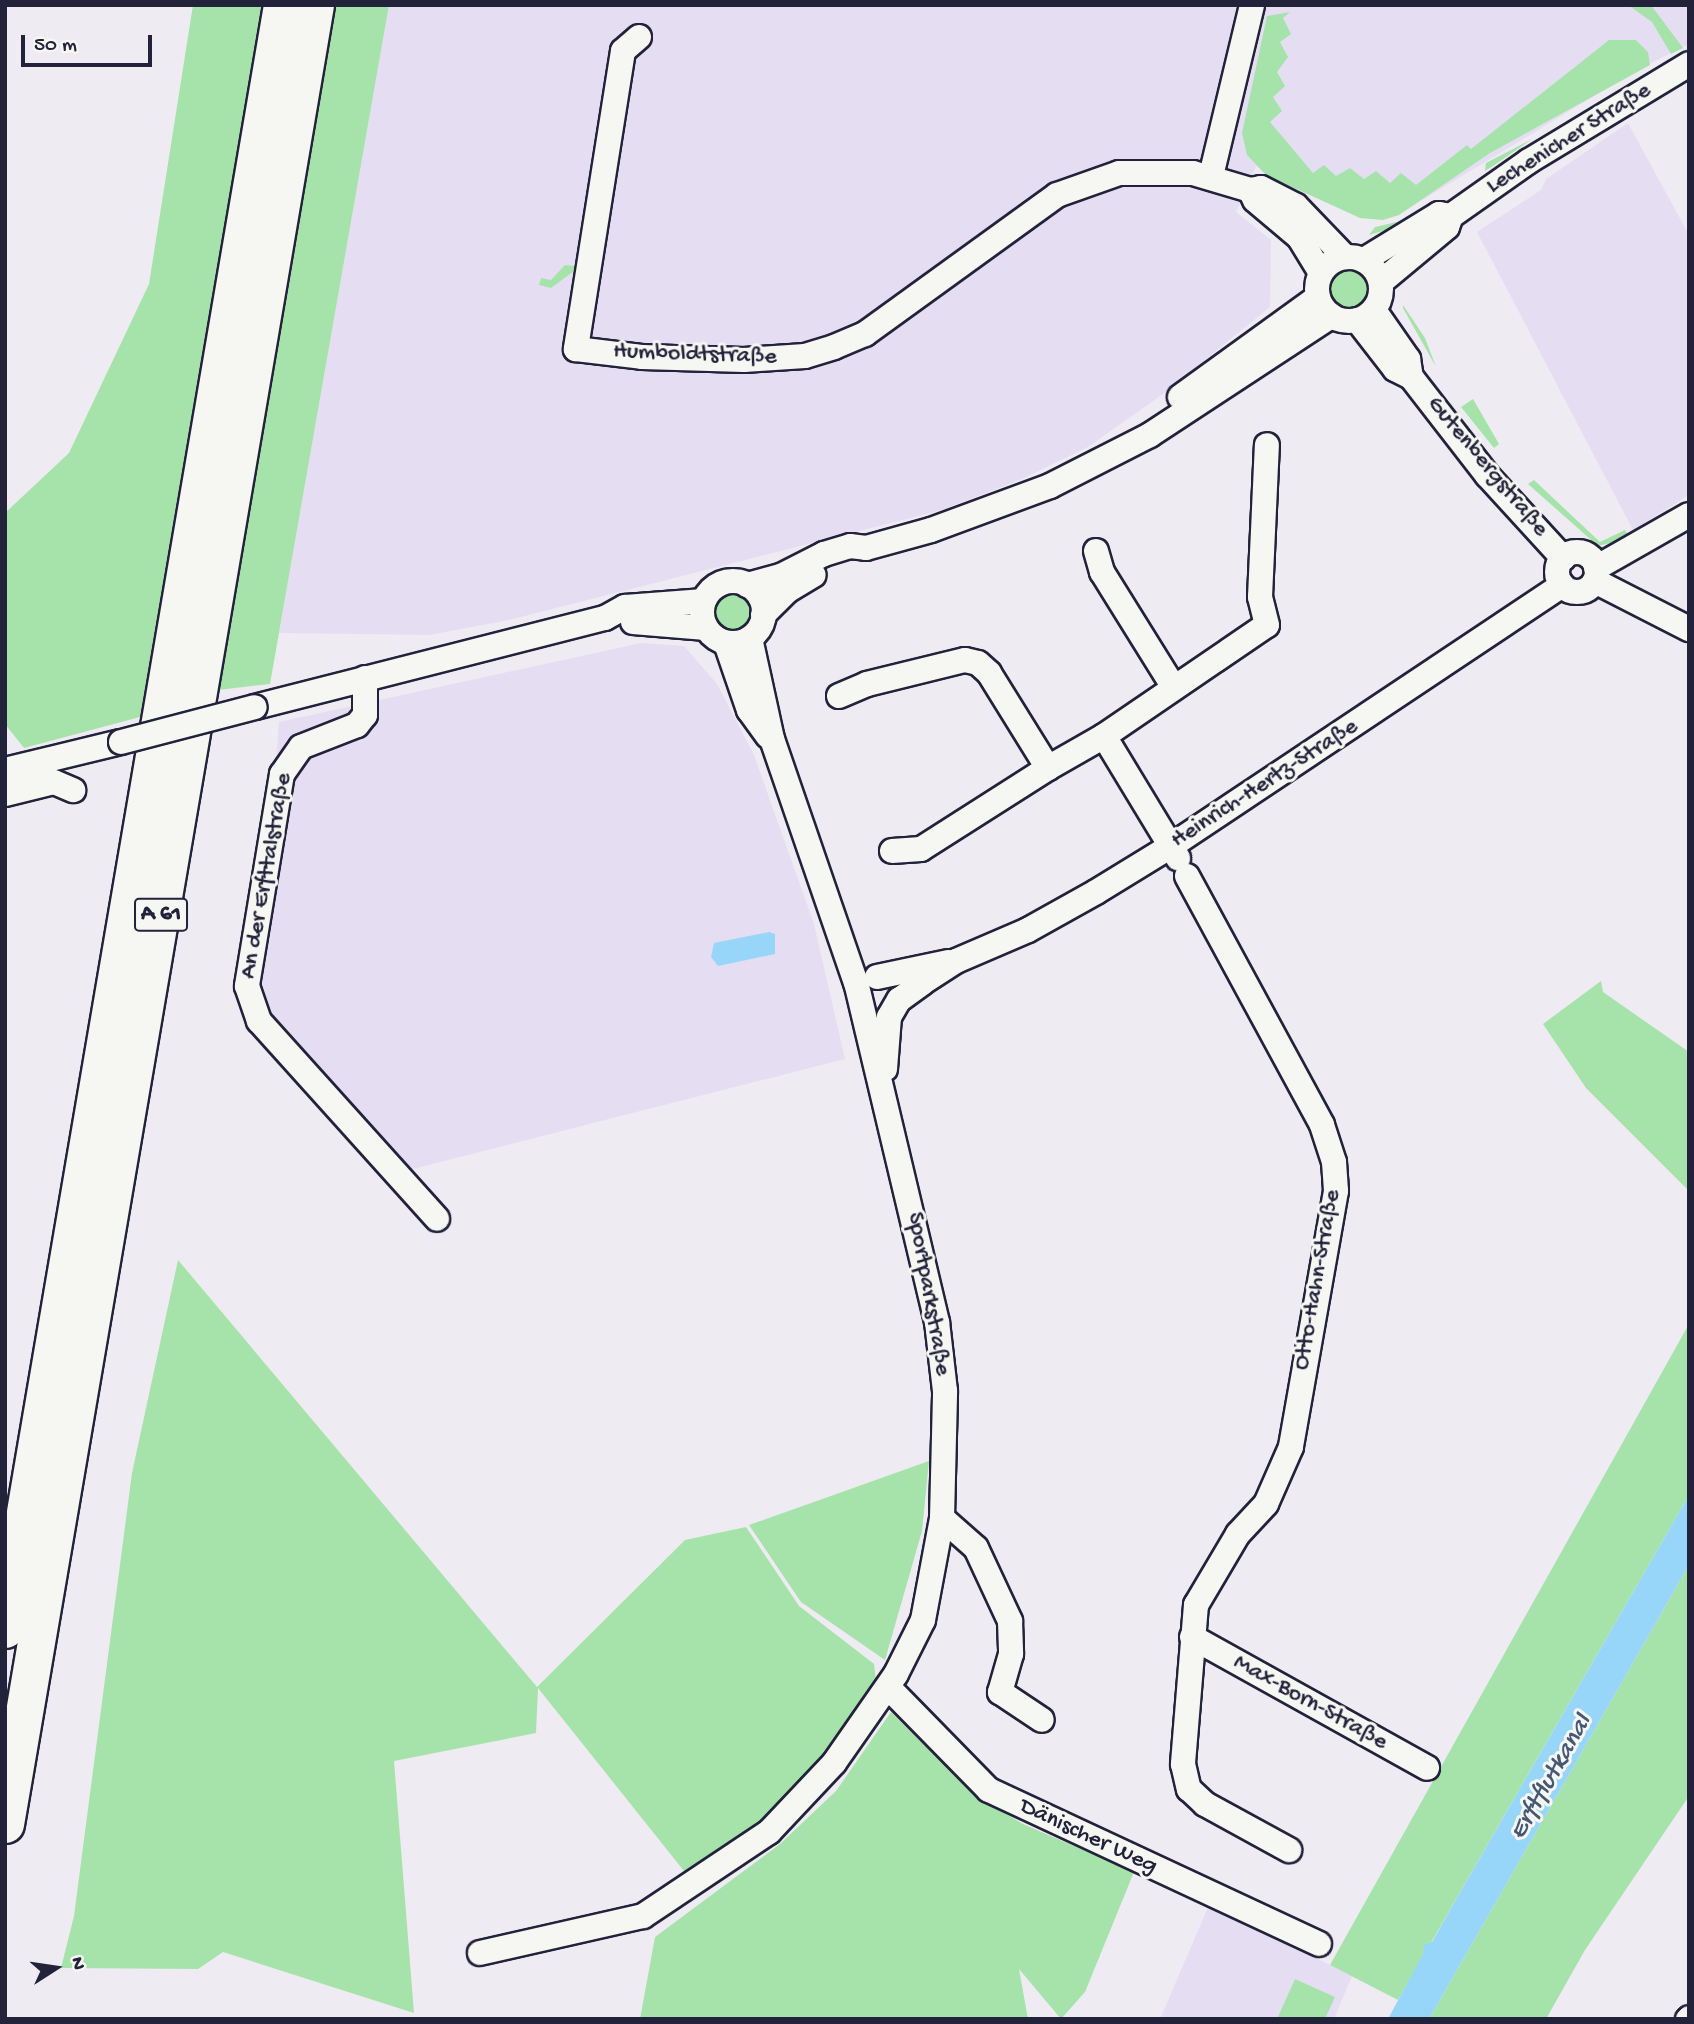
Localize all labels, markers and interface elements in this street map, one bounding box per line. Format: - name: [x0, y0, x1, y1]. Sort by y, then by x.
- scale bar: [24, 21, 156, 65]
- text: 50 m: [34, 34, 77, 59]
- street label: Lechenicher Straße: [1481, 77, 1657, 201]
- street label: Humboldtstraße: [613, 338, 777, 372]
- street label: Gutenbergstraße: [1420, 391, 1554, 543]
- street label: Heinrich-Hertz-Straße: [1166, 713, 1364, 855]
- street label: An der Erfttalstraße: [235, 771, 299, 981]
- road number: A 61: [133, 896, 189, 934]
- street label: Otto-Hahn-Straße: [1288, 1188, 1348, 1372]
- street label: Sportparkstraße: [899, 1210, 957, 1378]
- street label: Max-Born-Straße: [1228, 1649, 1392, 1757]
- water label: Erftflutkanal: [1504, 1710, 1600, 1846]
- street label: Dänischer Weg: [1015, 1793, 1161, 1881]
- north arrow: [21, 1933, 91, 2003]
- text: N: [64, 1955, 90, 1972]

